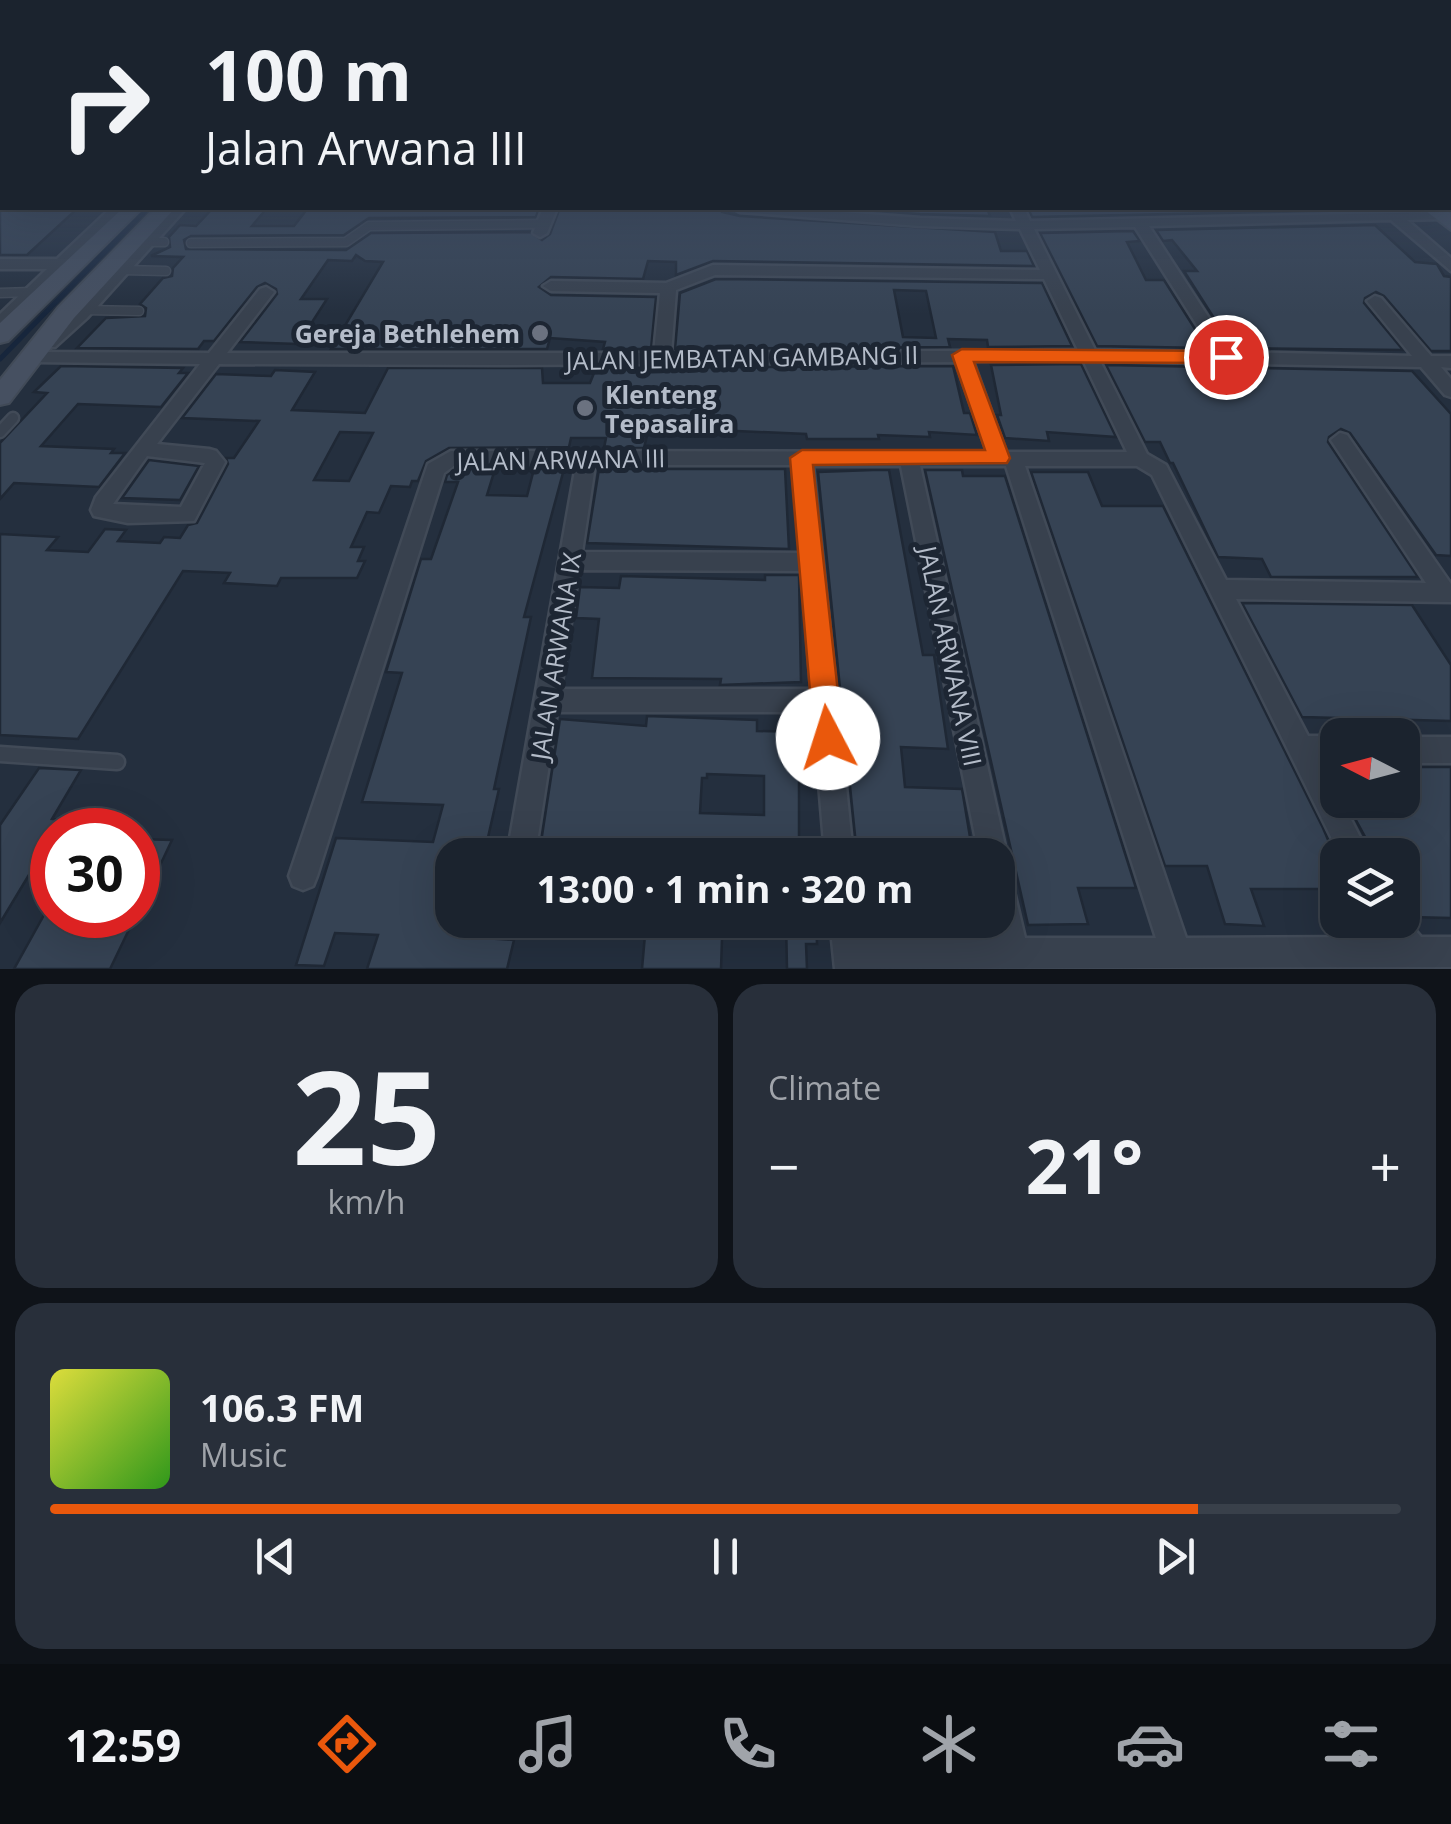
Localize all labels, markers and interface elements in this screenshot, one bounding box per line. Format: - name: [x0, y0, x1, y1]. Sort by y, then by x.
- text: 100 m: [205, 26, 412, 122]
- icon: right: [40, 40, 170, 170]
- text: Jalan Arwana III: [205, 117, 526, 178]
- pin: [1184, 315, 1269, 400]
- place label: Gereja Bethlehem: [295, 316, 520, 350]
- marker: Gereja Bethlehem: [529, 322, 551, 344]
- icon: arrive: [1199, 330, 1254, 385]
- street label: JALAN JEMBATAN GAMBANG II: [563, 337, 919, 377]
- place label: Klenteng Tepasalira: [605, 377, 734, 440]
- marker: Klenteng Tepasalira: [574, 397, 596, 419]
- street label: JALAN ARWANA III: [454, 440, 666, 478]
- street label: JALAN ARWANA VIII: [911, 541, 991, 769]
- street label: JALAN ARWANA IX: [522, 549, 588, 764]
- position arrow: [776, 686, 880, 790]
- north arrow: [1320, 718, 1420, 818]
- map controls: [1320, 718, 1420, 938]
- speed limit sign: 30: [30, 808, 160, 938]
- button: layers: [1320, 838, 1420, 938]
- text: 13:00 · 1 min · 320 m: [537, 862, 913, 914]
- text: 25: [292, 1026, 441, 1203]
- text: Climate: [768, 1066, 881, 1109]
- text: 21°: [1026, 1114, 1143, 1216]
- text: −: [768, 1128, 799, 1203]
- text: +: [1370, 1128, 1401, 1203]
- text: km/h: [328, 1180, 405, 1223]
- text: 106.3 FM: [200, 1381, 364, 1433]
- text: Music: [200, 1433, 287, 1476]
- icon: previous: [248, 1529, 303, 1584]
- icon: pause: [698, 1529, 753, 1584]
- icon: next: [1148, 1529, 1203, 1584]
- icon: directions: [312, 1709, 382, 1779]
- icon: music: [513, 1709, 583, 1779]
- icon: phone: [713, 1709, 783, 1779]
- icon: climate: [914, 1709, 984, 1779]
- icon: car: [1115, 1709, 1185, 1779]
- icon: filters: [1316, 1709, 1386, 1779]
- text: 12:59: [65, 1714, 181, 1775]

